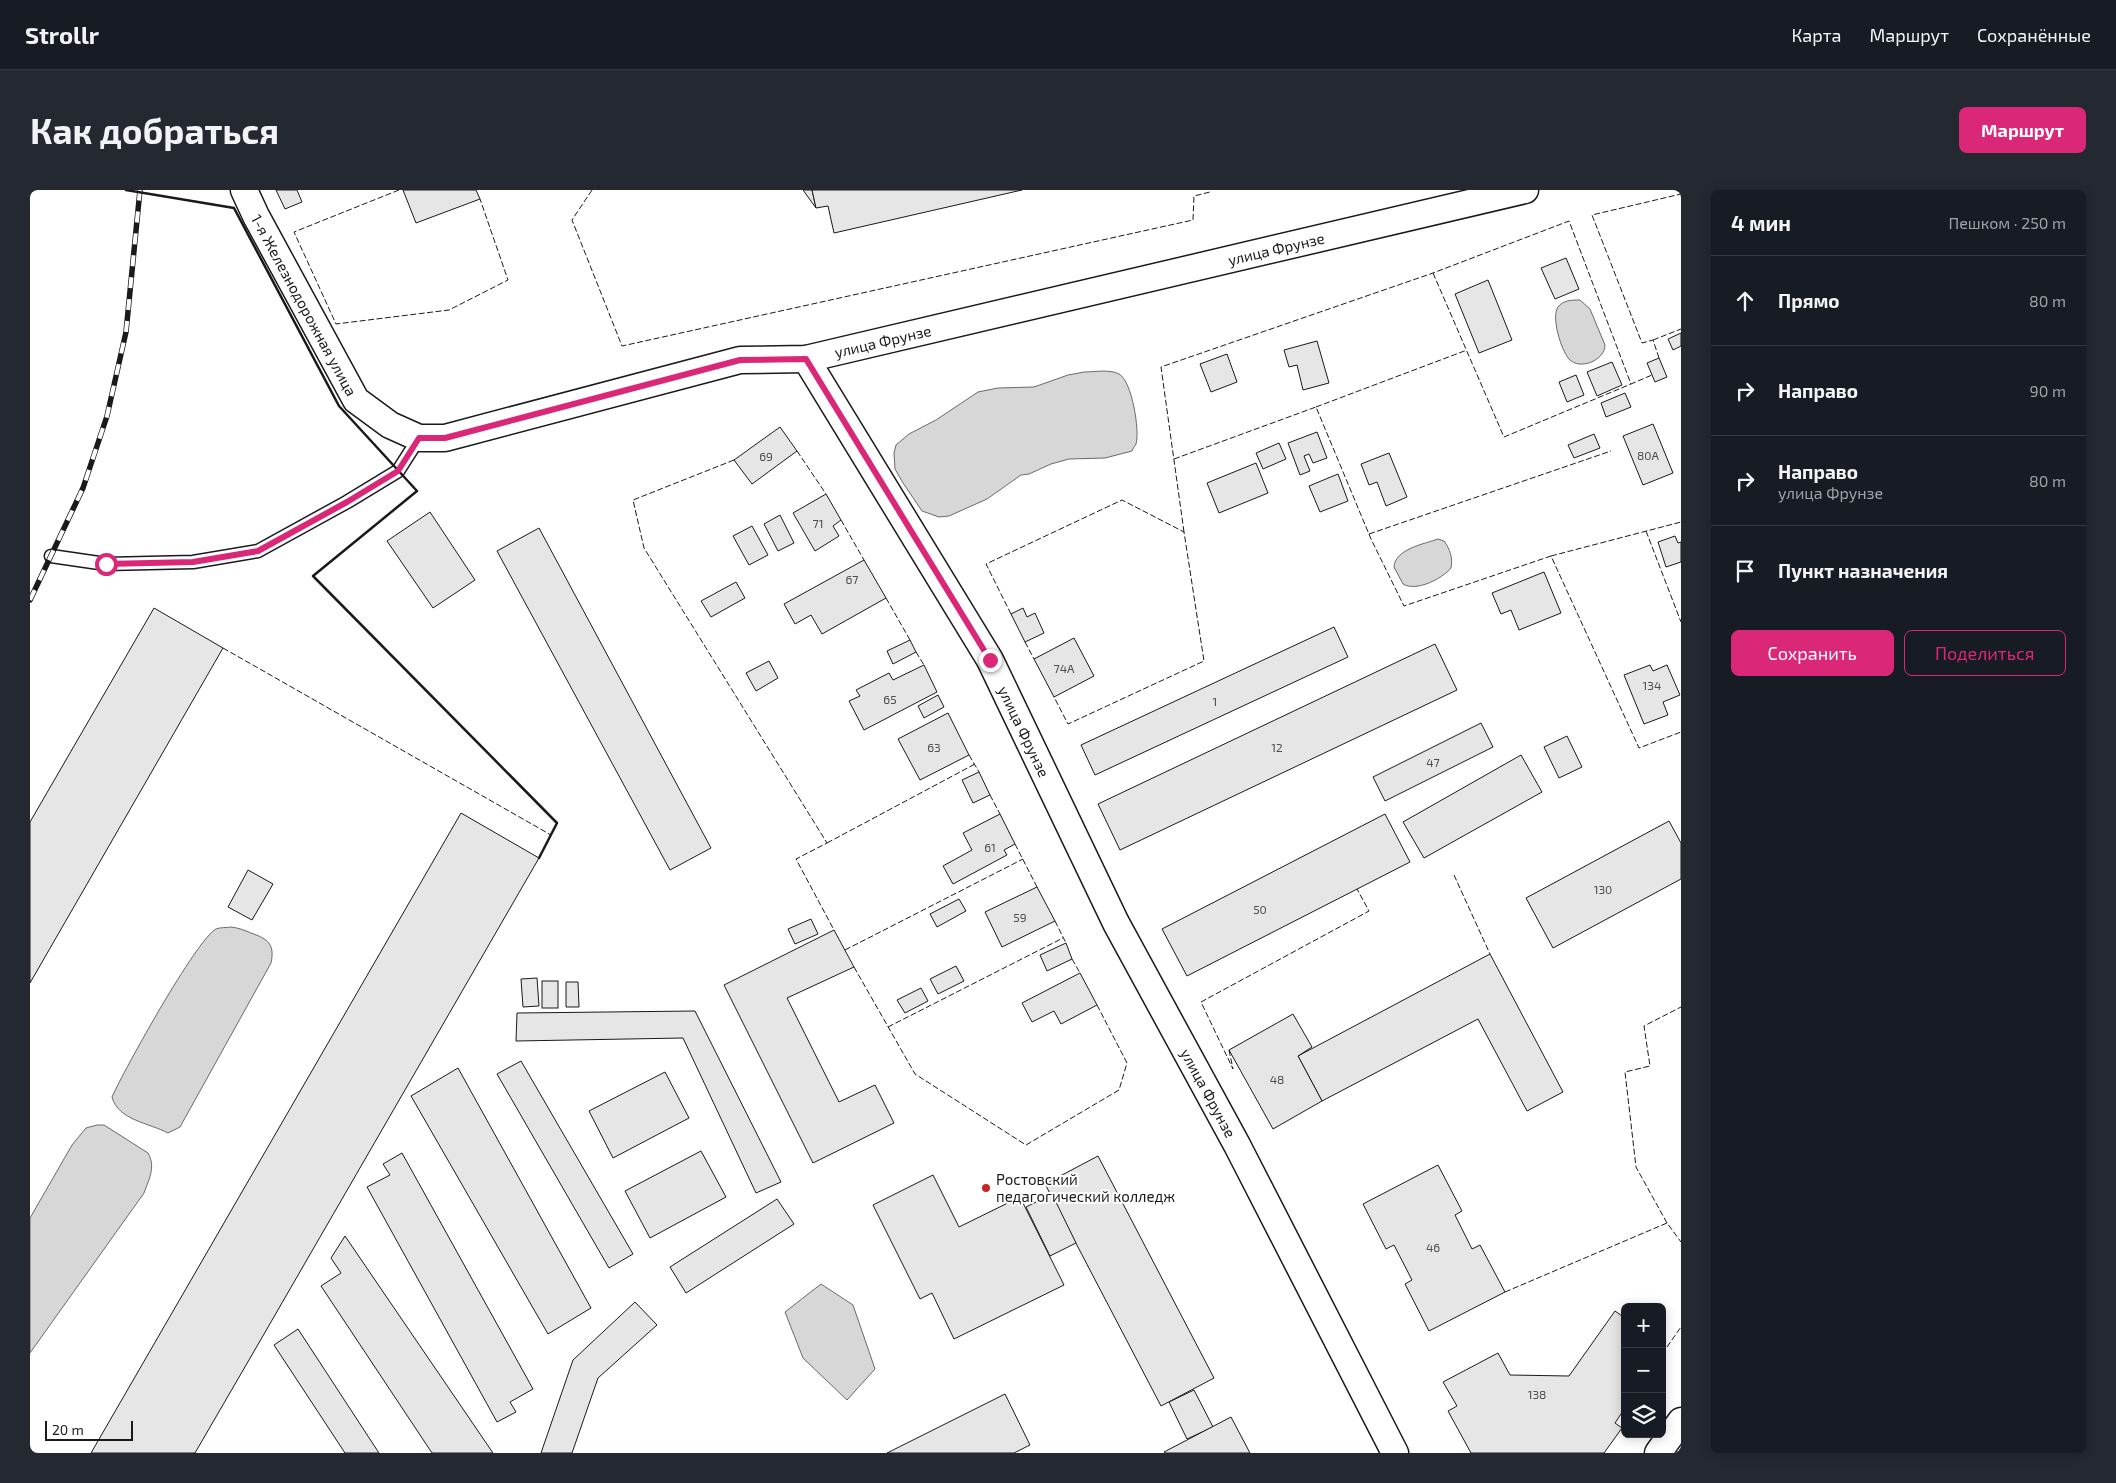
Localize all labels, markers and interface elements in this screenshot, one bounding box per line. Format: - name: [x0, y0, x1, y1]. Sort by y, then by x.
- text: Strollr: [25, 20, 99, 49]
- text: Карта: [1791, 24, 1841, 46]
- text: Маршрут: [1869, 24, 1949, 46]
- text: Сохранённые: [1977, 24, 2091, 46]
- button: Маршрут: [1959, 107, 2086, 153]
- text: Как добраться: [30, 109, 279, 151]
- text: 4 мин: [1731, 210, 1791, 235]
- street label: 1-я Железнодорожная улица: [248, 211, 361, 399]
- text: Пешком · 250 m: [1948, 213, 2066, 232]
- street label: улица Фрунзе: [1226, 228, 1326, 270]
- icon: ahead: [1731, 287, 1759, 315]
- text: Прямо: [1778, 289, 1840, 312]
- text: 80 m: [2029, 291, 2066, 310]
- street label: улица Фрунзе: [833, 321, 933, 362]
- icon: right: [1731, 377, 1759, 405]
- text: Направо: [1778, 379, 1858, 402]
- text: 90 m: [2030, 381, 2066, 400]
- house number: 80А: [1637, 448, 1660, 462]
- house number: 69: [759, 449, 773, 463]
- text: Направо: [1778, 460, 1858, 483]
- icon: right: [1731, 467, 1759, 495]
- text: 80 m: [2029, 471, 2066, 490]
- text: улица Фрунзе: [1778, 483, 1883, 502]
- house number: 71: [813, 516, 823, 530]
- route start: [95, 553, 118, 576]
- icon: arrive: [1731, 557, 1759, 585]
- text: Пункт назначения: [1778, 559, 1948, 582]
- house number: 67: [845, 572, 859, 586]
- button: Сохранить: [1731, 630, 1894, 676]
- button: Поделиться: [1904, 630, 2066, 676]
- route end: [979, 649, 1002, 672]
- house number: 74А: [1054, 661, 1075, 675]
- house number: 134: [1643, 678, 1661, 692]
- street label: улица Фрунзе: [994, 683, 1054, 780]
- house number: 65: [883, 692, 897, 706]
- house number: 1: [1213, 694, 1217, 708]
- house number: 63: [927, 740, 941, 754]
- house number: 12: [1271, 740, 1283, 754]
- house number: 47: [1426, 755, 1440, 769]
- house number: 61: [984, 840, 996, 854]
- house number: 130: [1594, 882, 1612, 896]
- house number: 50: [1253, 902, 1267, 916]
- house number: 59: [1013, 910, 1027, 924]
- street label: улица Фрунзе: [1176, 1045, 1240, 1141]
- house number: 48: [1270, 1072, 1284, 1086]
- place label: Ростовский педагогический колледж: [996, 1170, 1175, 1205]
- marker: Ростовский педагогический колледж: [980, 1182, 992, 1194]
- house number: 46: [1426, 1240, 1440, 1254]
- map controls: [1621, 1303, 1666, 1438]
- button: +: [1621, 1303, 1666, 1348]
- button: −: [1621, 1348, 1666, 1393]
- house number: 138: [1528, 1387, 1546, 1401]
- button: layers: [1621, 1393, 1666, 1438]
- scale bar: [45, 1418, 132, 1441]
- text: 20 m: [52, 1421, 84, 1438]

